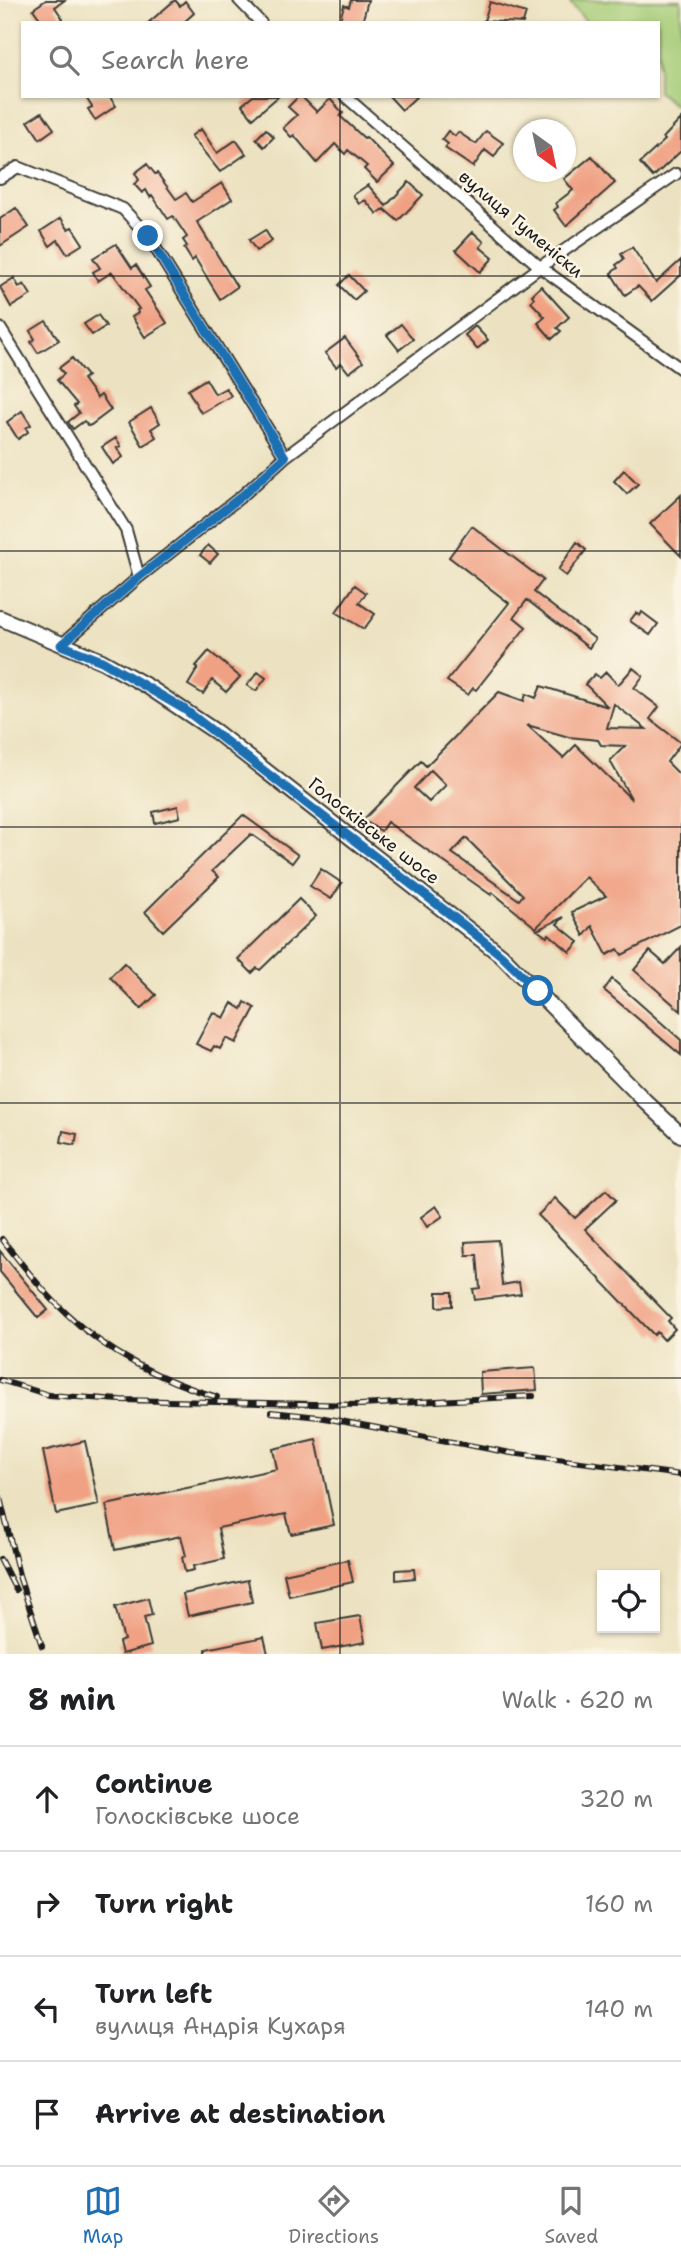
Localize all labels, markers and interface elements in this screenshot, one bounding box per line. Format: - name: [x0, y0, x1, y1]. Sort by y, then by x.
- search box: [21, 21, 660, 98]
- icon: search: [45, 41, 83, 79]
- text: Search here: [101, 42, 250, 77]
- north arrow: [513, 119, 576, 182]
- street label: вулиця Гуменіски: [454, 165, 589, 283]
- route end: [132, 220, 163, 251]
- street label: Голосківське шосе: [303, 772, 445, 890]
- route start: [522, 975, 553, 1006]
- map controls: [597, 1570, 660, 1633]
- button: locate: [597, 1570, 660, 1633]
- text: 8 min: [28, 1679, 115, 1720]
- text: Walk · 620 m: [501, 1685, 653, 1715]
- text: Continue: [95, 1766, 213, 1801]
- icon: ahead: [28, 1780, 66, 1818]
- text: 320 m: [579, 1784, 653, 1814]
- text: Голосківське шосе: [95, 1801, 300, 1831]
- icon: right: [28, 1885, 66, 1923]
- text: Turn right: [95, 1886, 233, 1921]
- text: 160 m: [585, 1889, 653, 1919]
- text: Turn left: [95, 1976, 212, 2011]
- icon: left: [28, 1990, 66, 2028]
- text: 140 m: [585, 1994, 653, 2024]
- text: вулиця Андрія Кухаря: [95, 2011, 346, 2041]
- icon: arrive: [28, 2095, 66, 2133]
- text: Arrive at destination: [95, 2096, 385, 2131]
- tab: Map: [83, 2182, 123, 2249]
- tab: Directions: [289, 2182, 379, 2249]
- tab: Saved: [544, 2182, 598, 2249]

